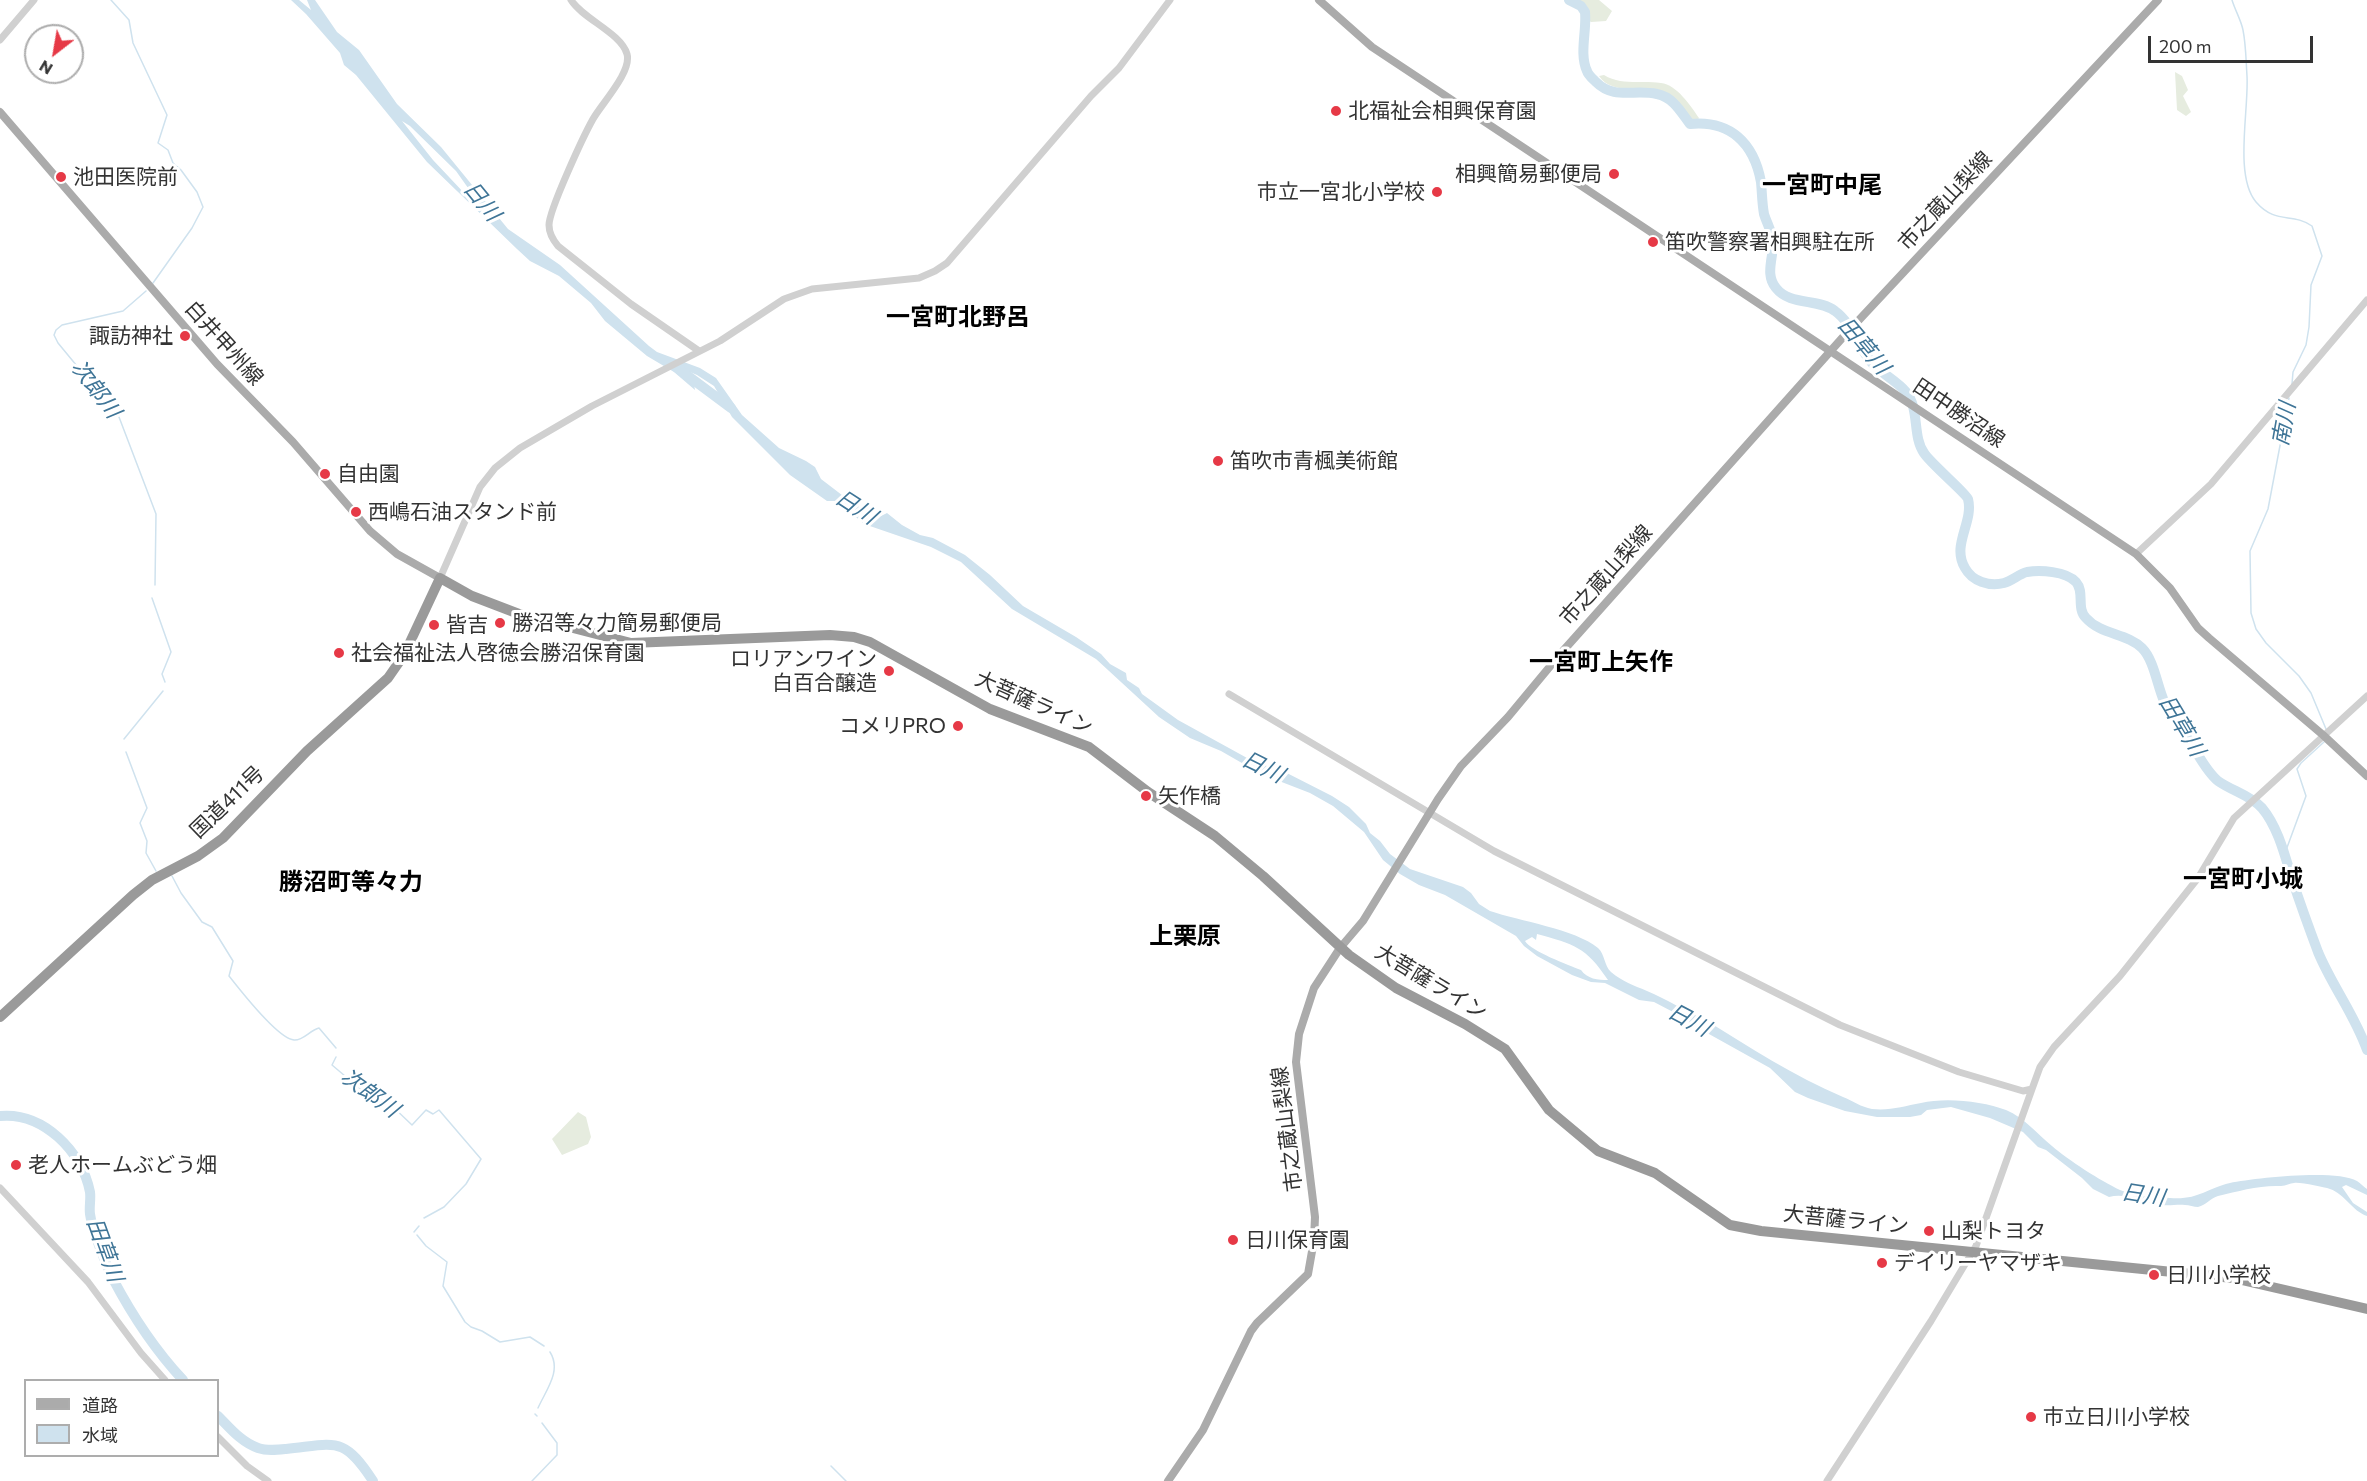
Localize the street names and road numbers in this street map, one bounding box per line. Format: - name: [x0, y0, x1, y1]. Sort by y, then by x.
- street label: 市之蔵山梨線: [1893, 146, 1997, 256]
- street label: 白井甲州線: [180, 296, 268, 390]
- street label: 田中勝沼線: [1908, 373, 2010, 453]
- street label: 市之蔵山梨線: [1554, 520, 1658, 630]
- street label: 大菩薩ライン: [971, 666, 1097, 740]
- street label: 国道411号: [185, 761, 269, 843]
- street label: 大菩薩ライン: [1371, 939, 1491, 1025]
- street label: 市之蔵山梨線: [1267, 1065, 1307, 1193]
- street label: 大菩薩ライン: [1782, 1201, 1910, 1239]

